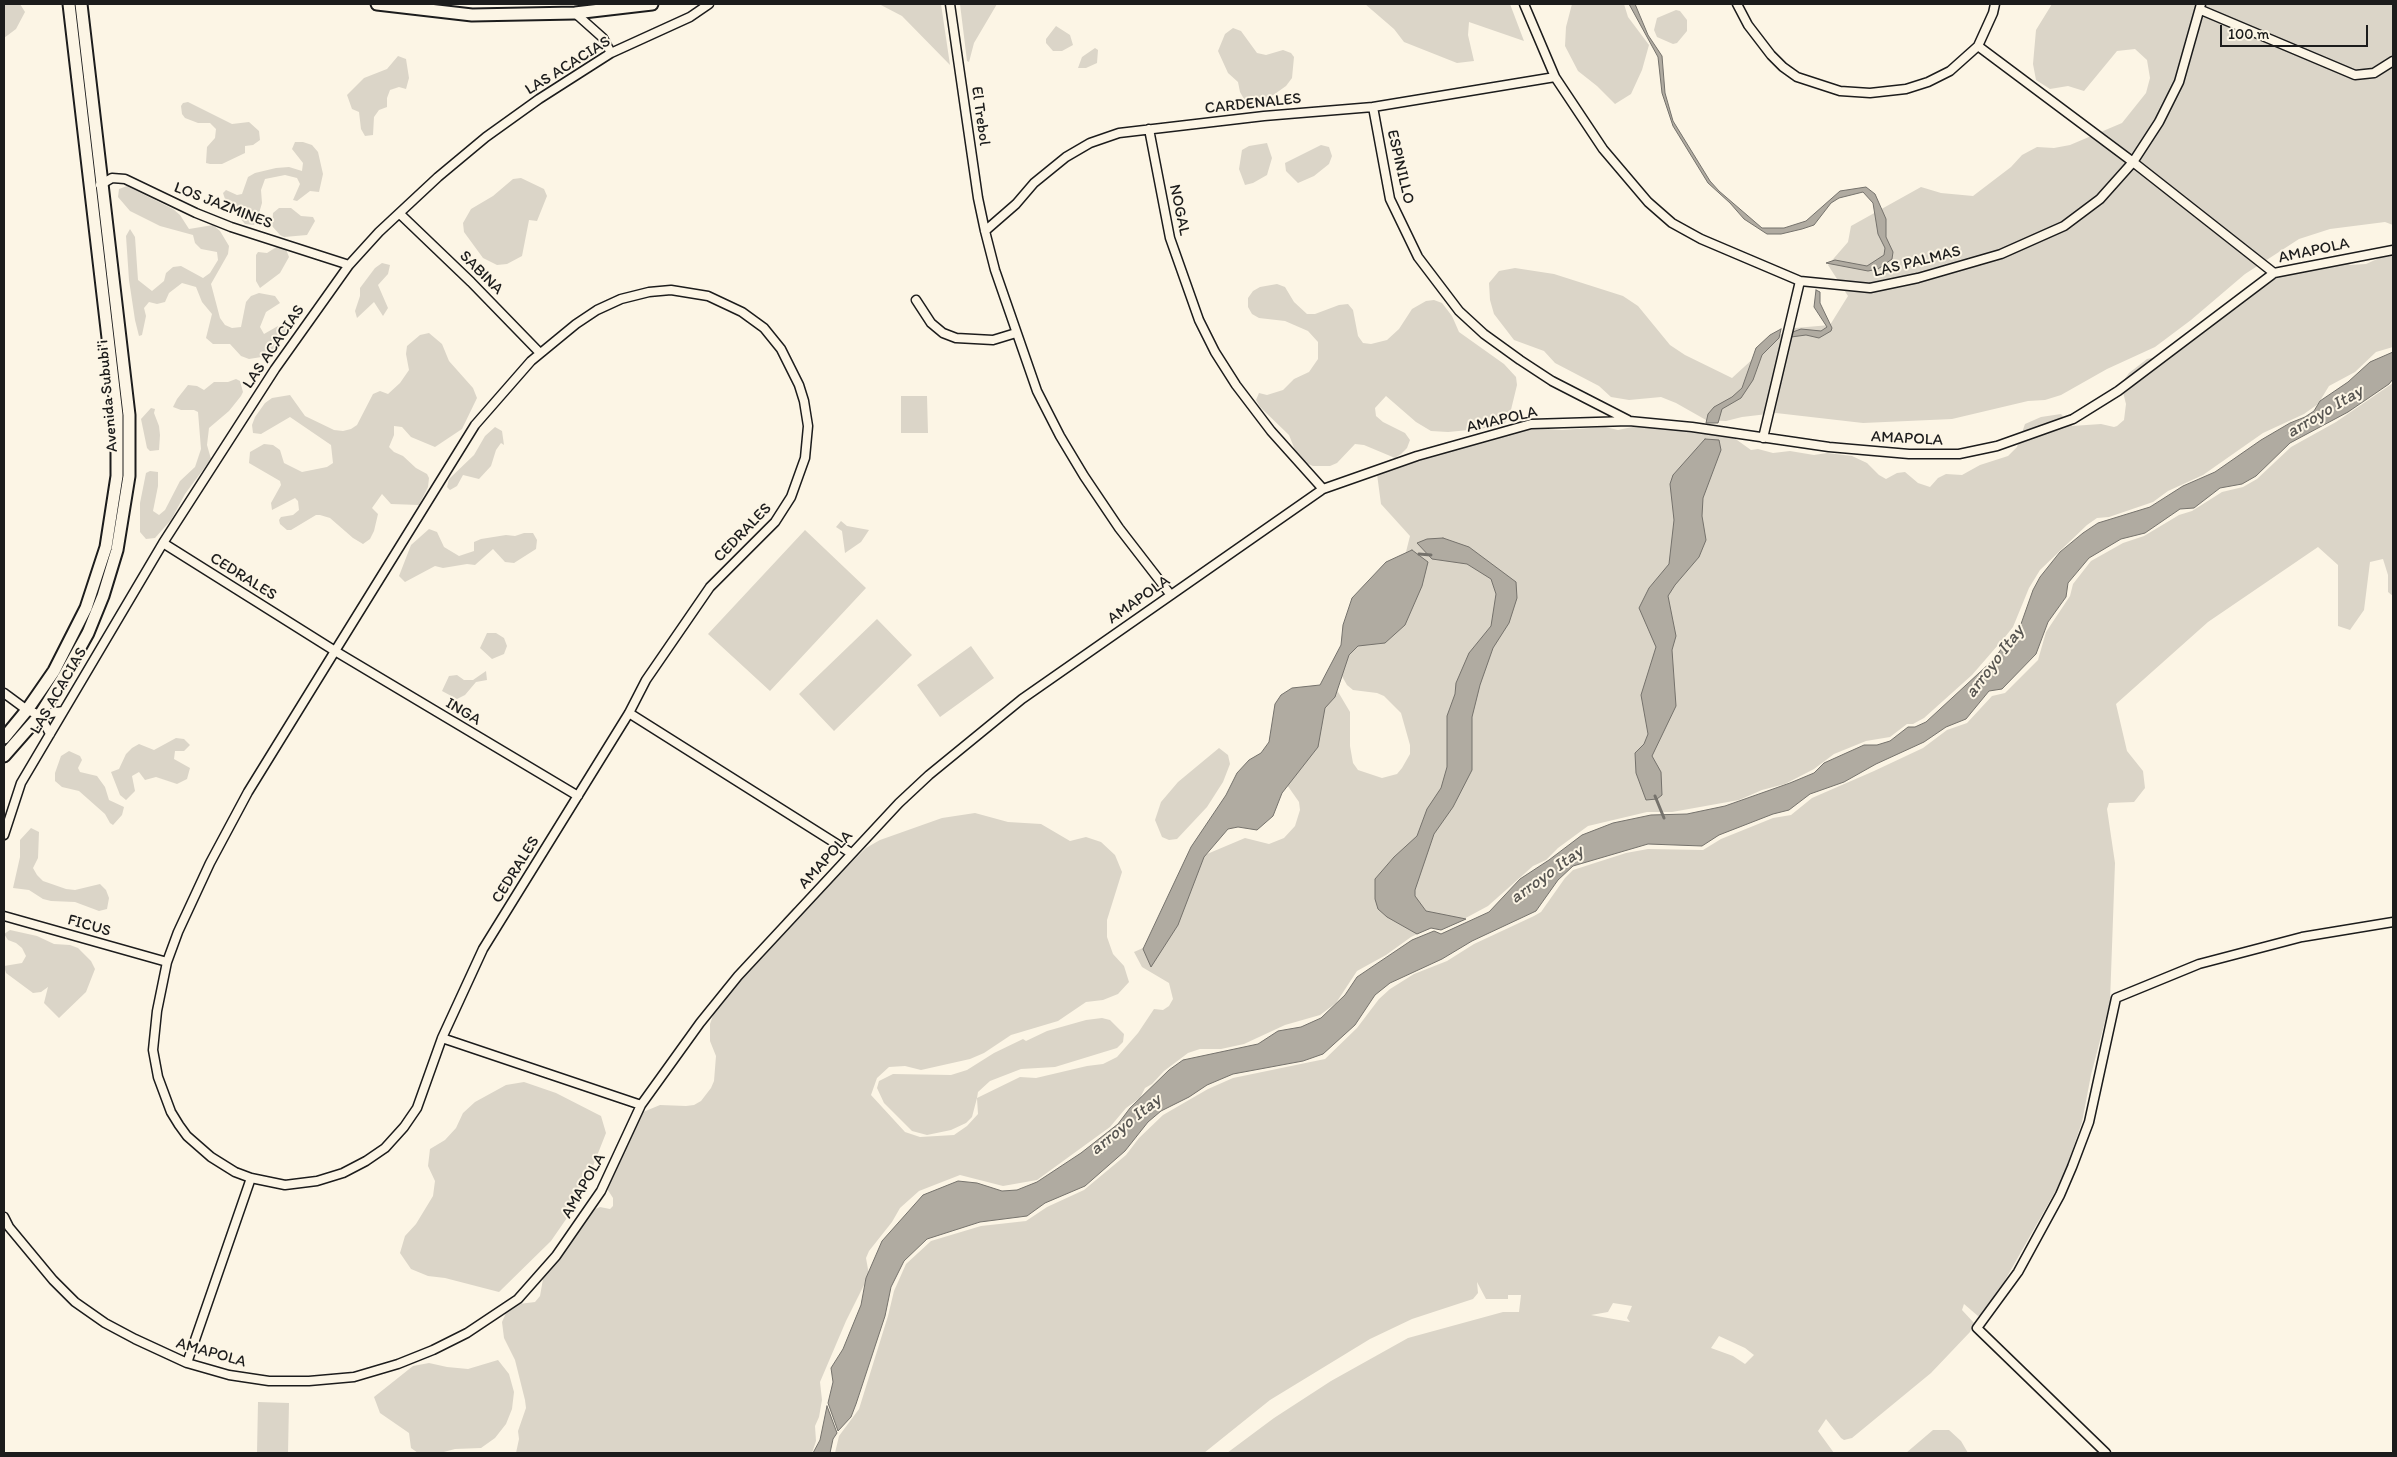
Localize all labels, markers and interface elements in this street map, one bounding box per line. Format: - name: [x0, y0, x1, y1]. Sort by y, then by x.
- scale bar: [2222, 15, 2370, 47]
- text: 100 m: [2228, 25, 2269, 43]
- street label: LAS ACACIAS: [522, 32, 614, 100]
- street label: El Trebol: [966, 85, 994, 147]
- street label: CARDENALES: [1204, 89, 1302, 119]
- street label: ESPINILLO: [1382, 128, 1418, 206]
- street label: LOS JAZMINES: [171, 178, 275, 234]
- street label: NOGAL: [1164, 183, 1194, 237]
- street label: AMAPOLA: [2277, 234, 2351, 268]
- street label: LAS PALMAS: [1871, 242, 1963, 282]
- street label: SABINA: [455, 247, 507, 299]
- street label: LAS ACACIAS: [239, 301, 309, 393]
- street label: Avenida Sububi'i: [94, 339, 122, 453]
- water label: arroyo Itay: [2283, 381, 2367, 443]
- street label: AMAPOLA: [1465, 403, 1539, 437]
- street label: AMAPOLA: [1871, 428, 1943, 450]
- street label: CEDRALES: [710, 499, 776, 567]
- street label: CEDRALES: [206, 549, 280, 605]
- street label: AMAPOLA: [1104, 571, 1174, 629]
- water label: arroyo Itay: [1961, 621, 2029, 703]
- street label: LAS ACACIAS: [26, 644, 92, 738]
- street label: INGA: [442, 694, 484, 730]
- street label: AMAPOLA: [795, 827, 857, 893]
- street label: CEDRALES: [488, 833, 544, 907]
- water label: arroyo Itay: [1506, 841, 1588, 909]
- street label: FICUS: [65, 911, 113, 941]
- water label: arroyo Itay: [1086, 1090, 1166, 1160]
- street label: AMAPOLA: [558, 1150, 610, 1222]
- street label: AMAPOLA: [174, 1334, 248, 1372]

